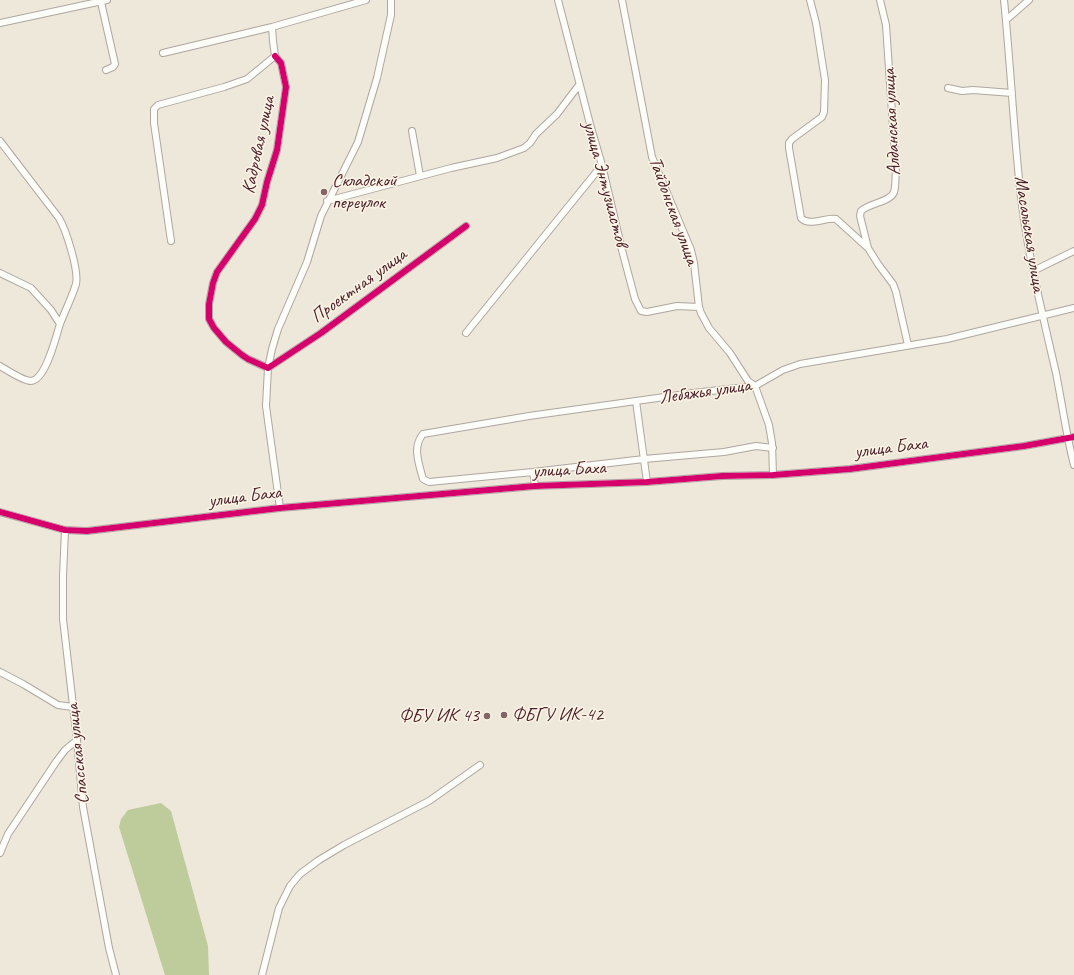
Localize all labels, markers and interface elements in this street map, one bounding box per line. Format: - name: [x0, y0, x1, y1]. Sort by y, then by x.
- street label: Алданская улица: [878, 68, 906, 176]
- street label: Кадровая улица: [238, 94, 280, 196]
- street label: улица Энтузиастов: [577, 119, 633, 249]
- street label: Тайдонская улица: [643, 154, 703, 268]
- place label: Складской переулок: [332, 170, 397, 214]
- street label: Масальская улица: [1009, 174, 1049, 294]
- marker: Складской переулок: [319, 187, 329, 197]
- street label: Проектная улица: [307, 244, 411, 328]
- street label: Лебяжья улица: [658, 374, 752, 410]
- street label: улица Баха: [853, 432, 929, 464]
- street label: улица Баха: [532, 457, 606, 483]
- street label: улица Баха: [207, 481, 283, 513]
- street label: Спасская улица: [61, 703, 95, 805]
- place label: ФБГУ ИК-42: [512, 704, 603, 726]
- place label: ФБУ ИК 43: [399, 705, 479, 727]
- marker: ФБГУ ИК-42: [499, 710, 509, 720]
- marker: ФБУ ИК 43: [482, 711, 492, 721]

